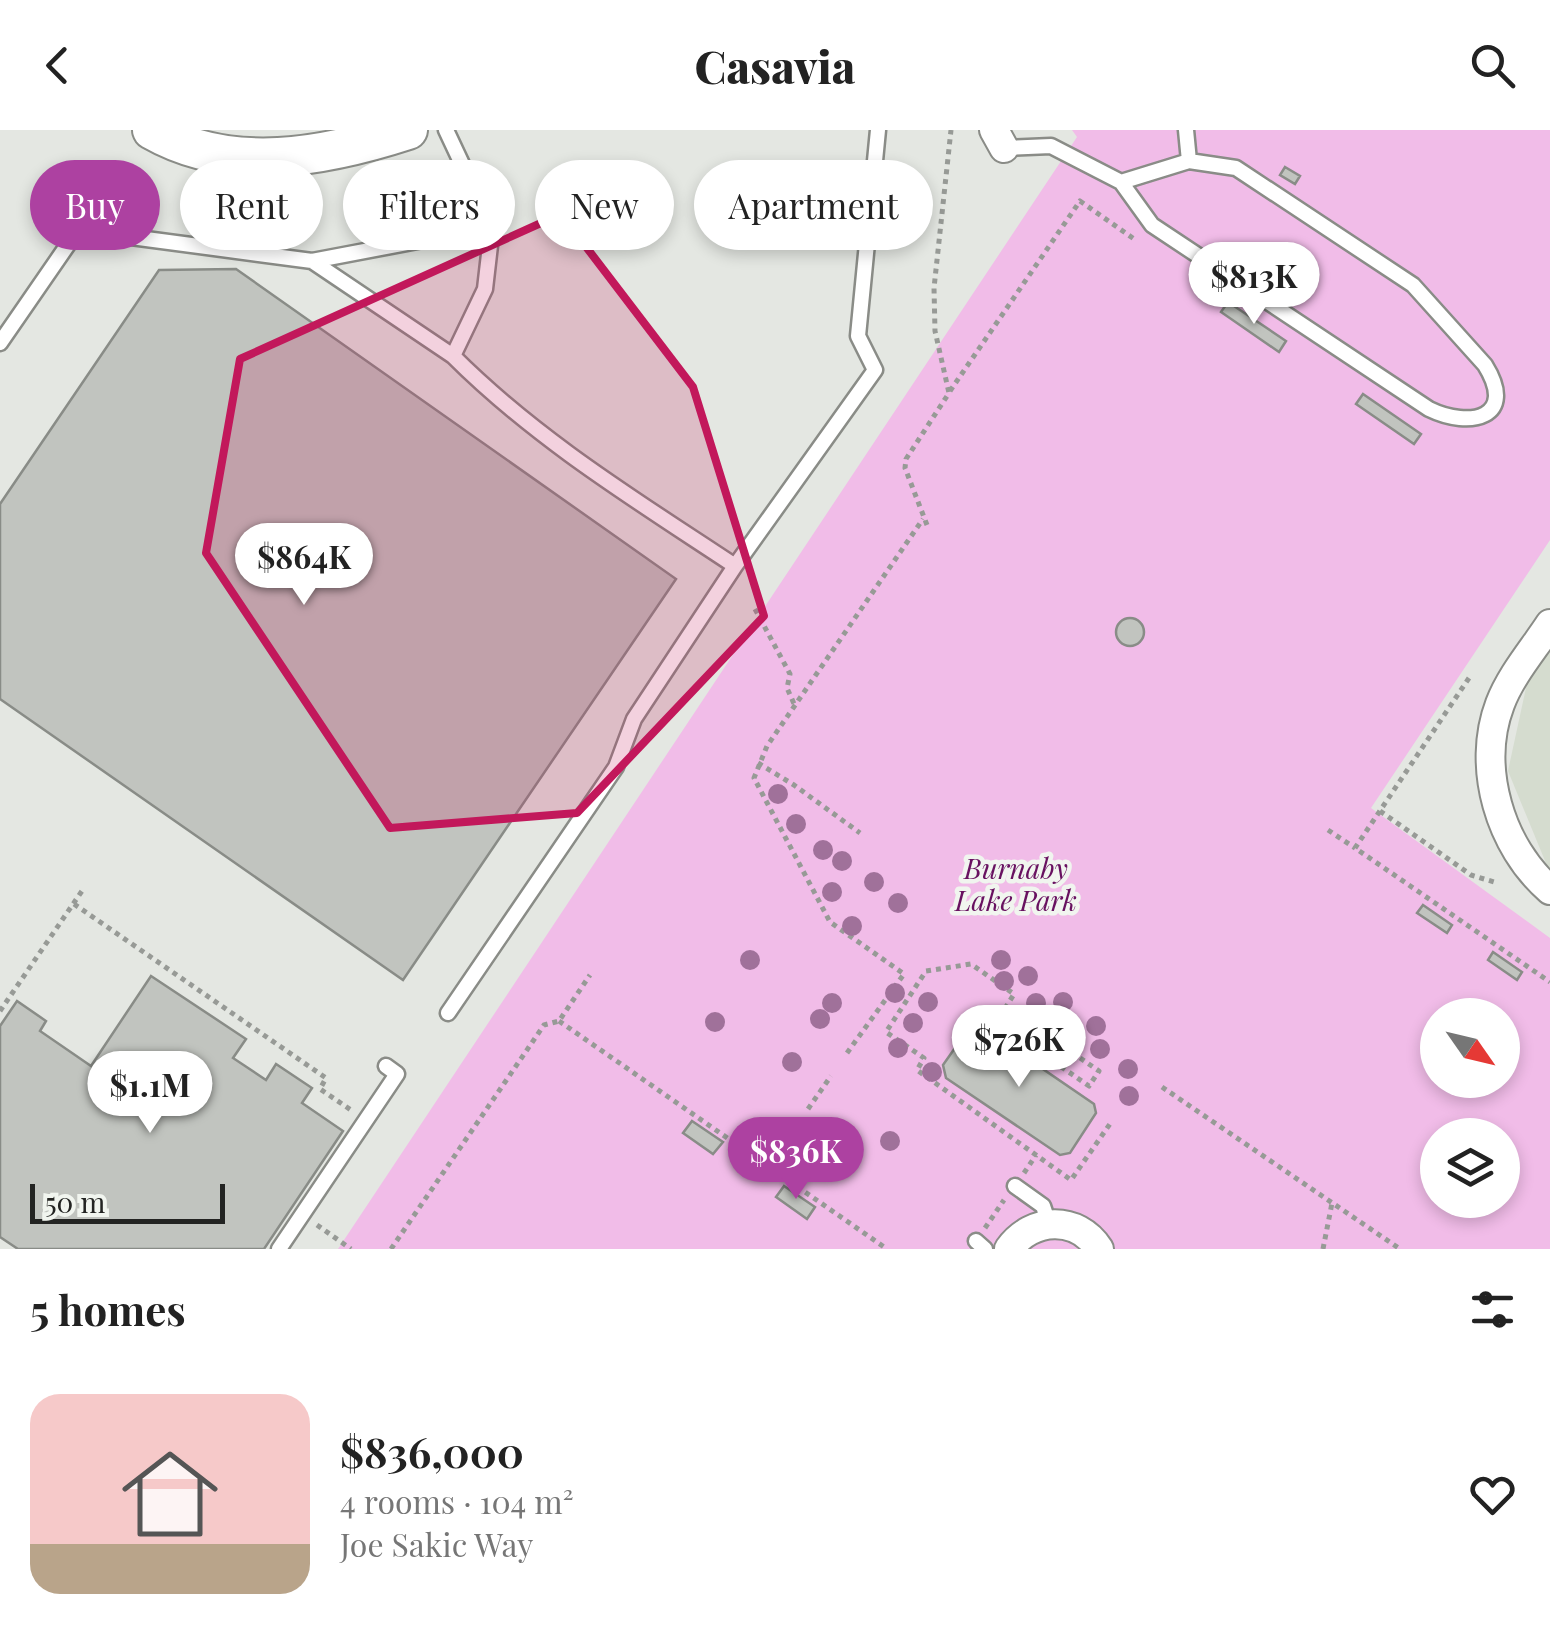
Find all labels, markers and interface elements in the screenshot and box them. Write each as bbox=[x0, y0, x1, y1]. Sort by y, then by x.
text: Casavia bbox=[695, 35, 855, 95]
icon: back bbox=[30, 38, 85, 93]
icon: search bbox=[1465, 38, 1520, 93]
chip: Buy bbox=[30, 160, 160, 250]
chip: Rent bbox=[180, 160, 323, 250]
chip: Filters bbox=[343, 160, 515, 250]
chip: New bbox=[535, 160, 674, 250]
chip: Apartment bbox=[694, 160, 933, 250]
pin: $813K bbox=[1184, 242, 1324, 327]
text: $813K bbox=[1211, 253, 1297, 296]
pin: $864K bbox=[234, 523, 374, 608]
text: $864K bbox=[257, 534, 351, 577]
park label: Burnaby Lake Park bbox=[954, 849, 1077, 918]
north arrow bbox=[1420, 998, 1520, 1098]
map controls bbox=[1420, 998, 1520, 1218]
pin: $726K bbox=[949, 1005, 1089, 1090]
text: $726K bbox=[974, 1016, 1064, 1059]
pin: $1.1M bbox=[80, 1051, 220, 1136]
text: $1.1M bbox=[109, 1062, 191, 1105]
pin: $836K bbox=[726, 1117, 866, 1202]
button: layers bbox=[1420, 1118, 1520, 1218]
text: $836K bbox=[750, 1128, 842, 1171]
scale bar bbox=[30, 1179, 225, 1224]
text: 50 m bbox=[45, 1183, 105, 1220]
text: 5 homes bbox=[30, 1281, 186, 1337]
icon: filters bbox=[1465, 1282, 1520, 1337]
text: $836,000 bbox=[340, 1423, 524, 1479]
icon: home bbox=[110, 1434, 230, 1554]
icon: heart bbox=[1465, 1467, 1520, 1522]
text: 4 rooms · 104 m² bbox=[340, 1479, 574, 1522]
text: Joe Sakic Way bbox=[340, 1522, 533, 1565]

